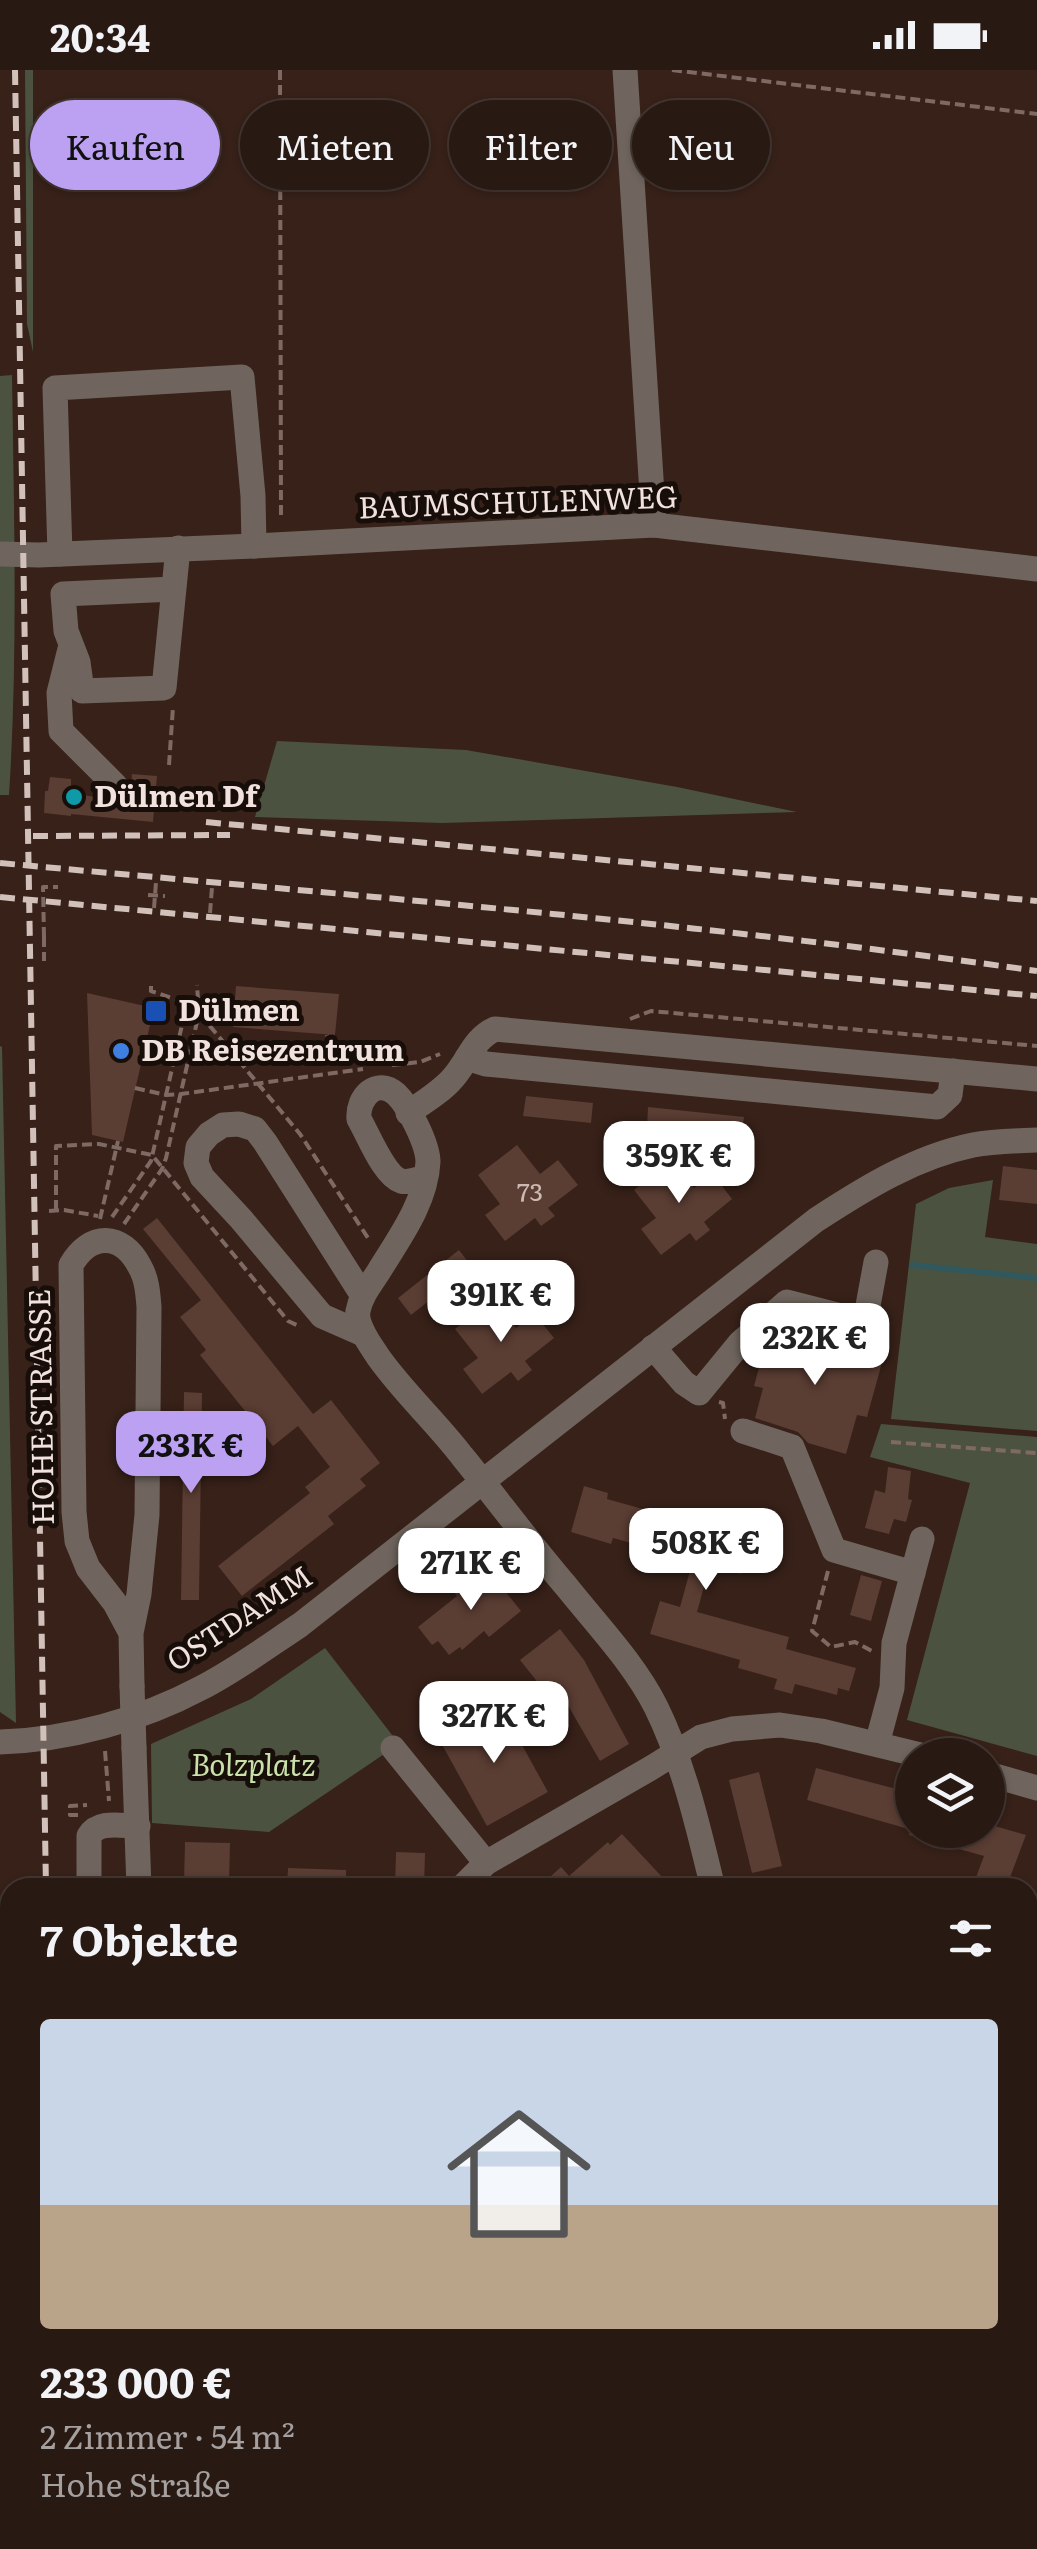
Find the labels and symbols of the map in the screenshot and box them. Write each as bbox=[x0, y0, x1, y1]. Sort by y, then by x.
street label: BAUMSCHULENWEG bbox=[357, 472, 678, 528]
place label: Dülmen Df bbox=[94, 772, 261, 816]
marker: Dülmen Df bbox=[63, 786, 85, 808]
place label: Dülmen bbox=[178, 986, 300, 1030]
marker: Dülmen bbox=[143, 998, 169, 1024]
place label: DB Reisezentrum bbox=[141, 1026, 404, 1070]
marker: DB Reisezentrum bbox=[110, 1040, 132, 1062]
pin: 359K € bbox=[598, 1121, 760, 1206]
house number: 73 bbox=[517, 1172, 543, 1209]
pin: 391K € bbox=[420, 1260, 582, 1345]
street label: HOHE STRASSE bbox=[15, 1288, 63, 1526]
pin: 232K € bbox=[734, 1303, 896, 1388]
pin: 233K € bbox=[110, 1411, 272, 1496]
pin: 508K € bbox=[625, 1508, 787, 1593]
pin: 271K € bbox=[390, 1528, 552, 1613]
street label: OSTDAMM bbox=[157, 1553, 320, 1680]
pin: 327K € bbox=[413, 1681, 575, 1766]
park label: Bolzplatz bbox=[191, 1741, 315, 1785]

